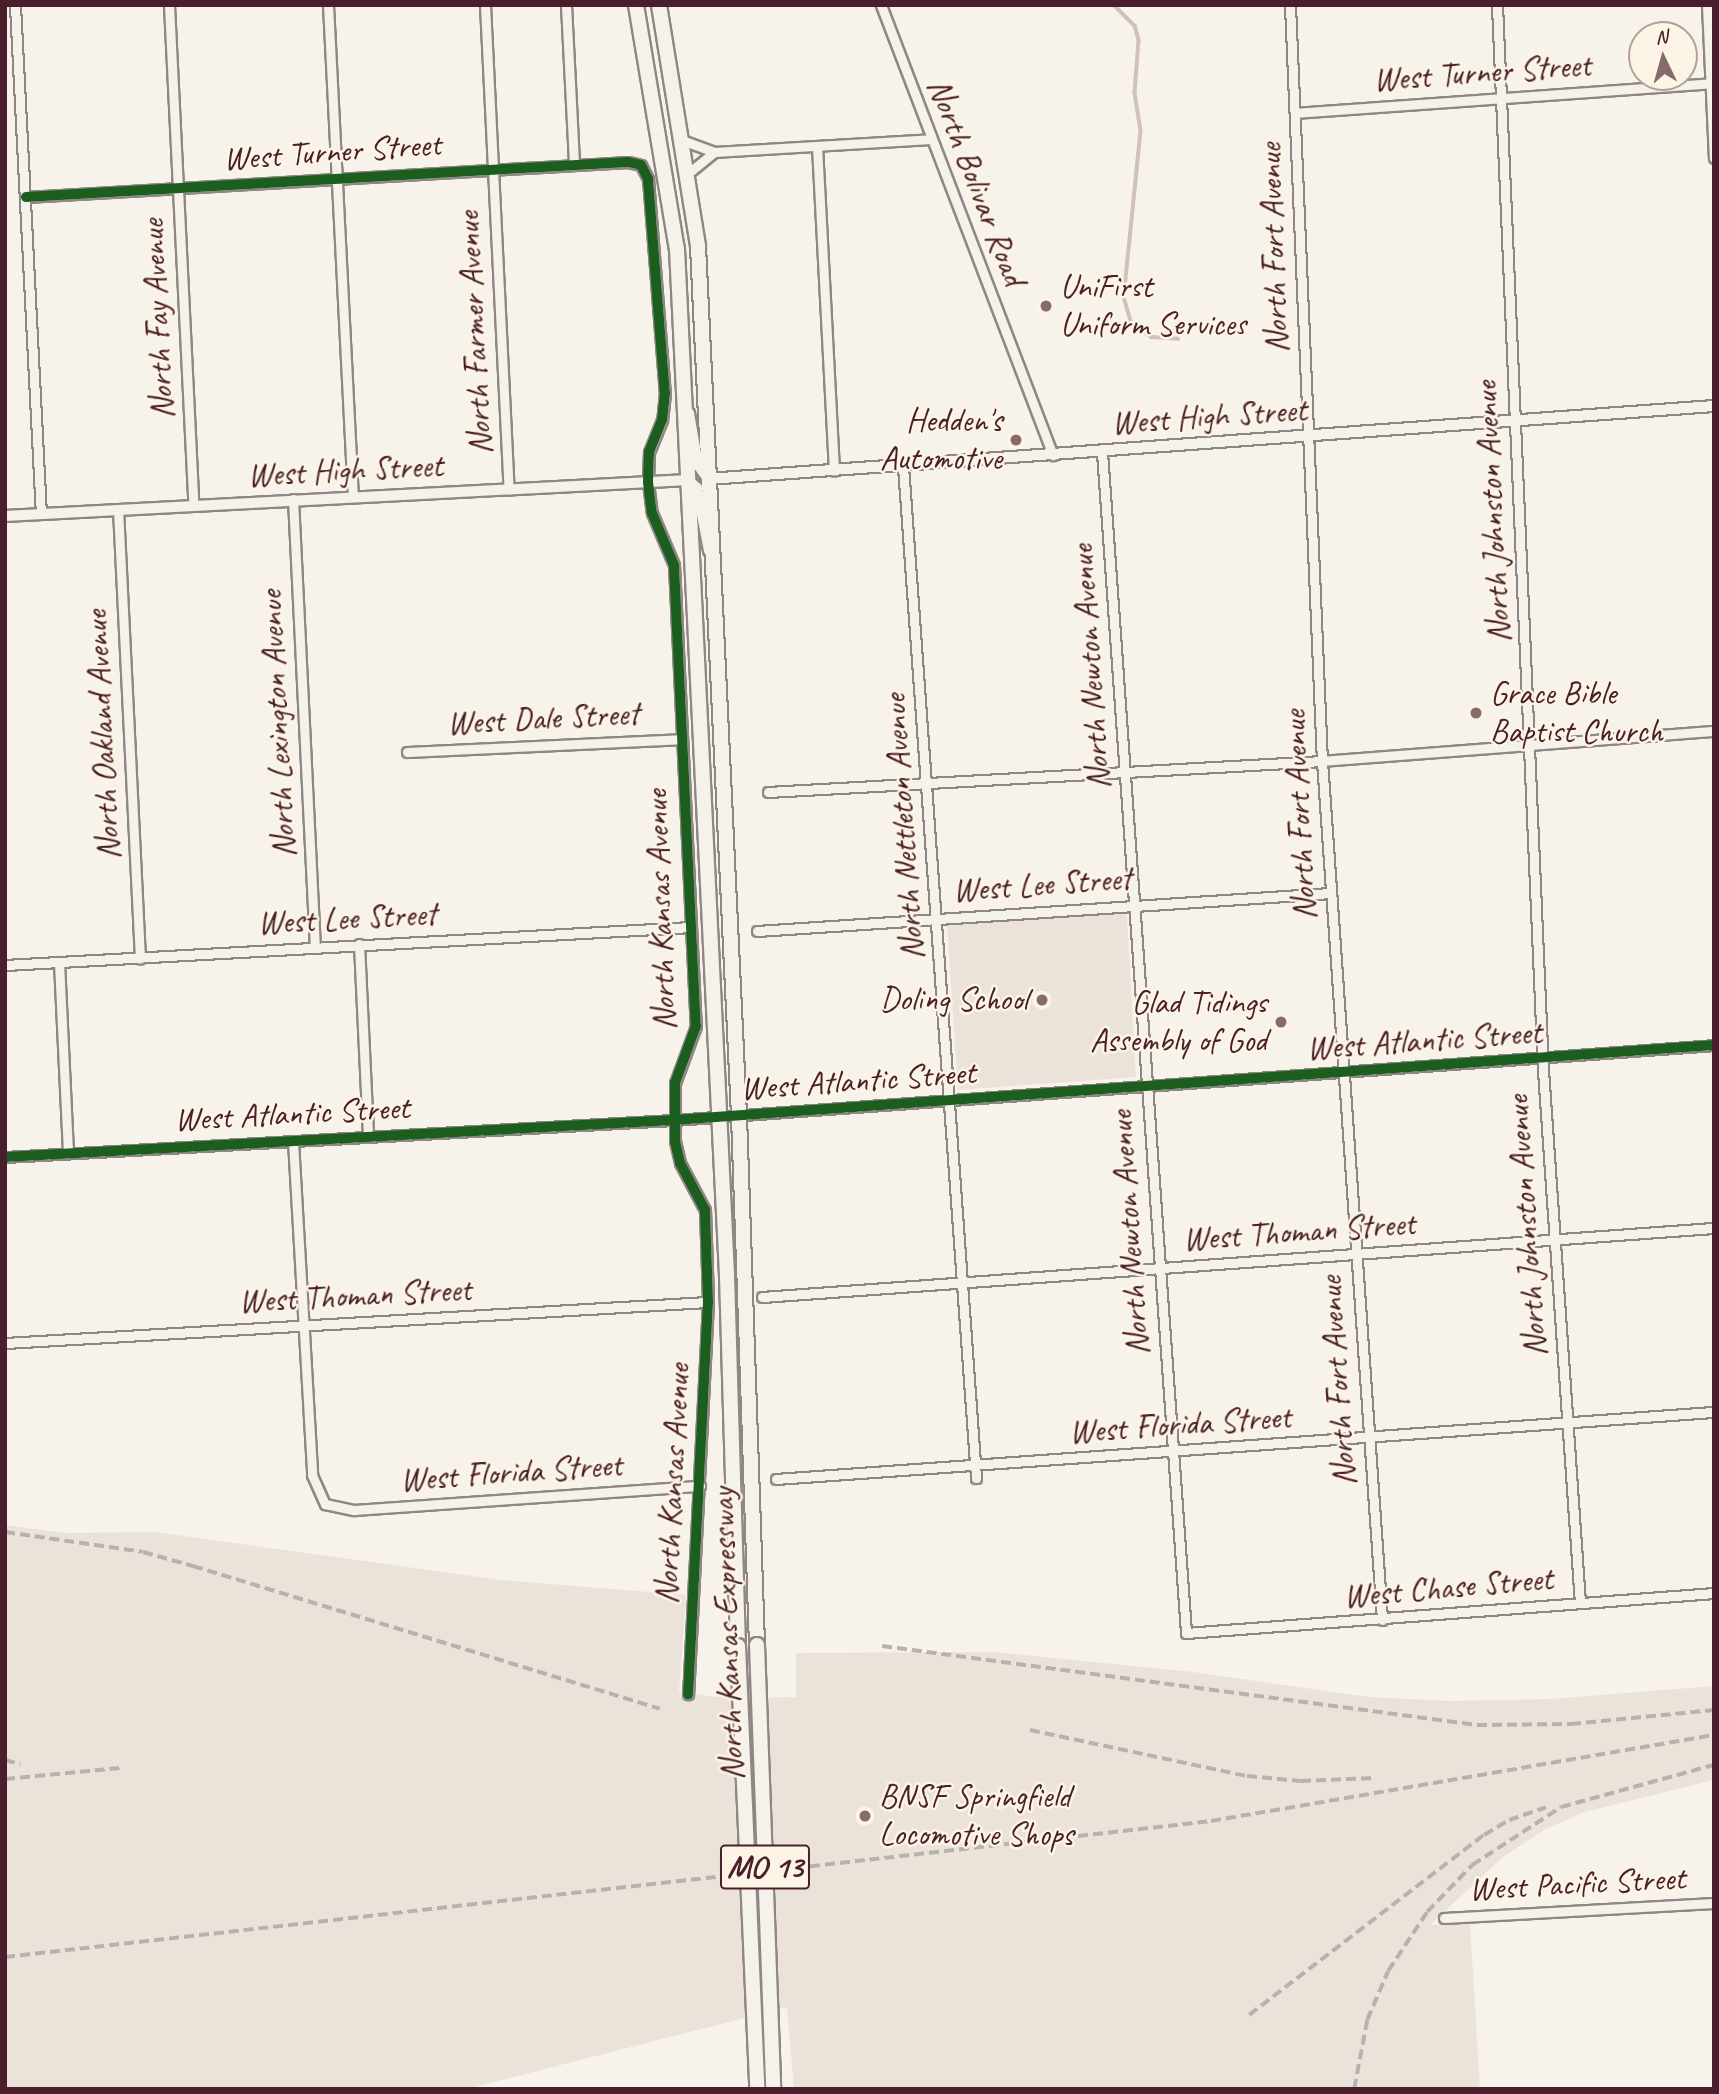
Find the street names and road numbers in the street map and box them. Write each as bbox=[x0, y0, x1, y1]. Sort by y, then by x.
street label: West Turner Street bbox=[1372, 46, 1592, 100]
street label: North Bolivar Road bbox=[919, 73, 1033, 291]
street label: West Turner Street bbox=[222, 125, 442, 179]
street label: North Fort Avenue bbox=[1251, 142, 1297, 354]
street label: North Farmer Avenue bbox=[449, 210, 501, 456]
street label: North Fay Avenue bbox=[133, 218, 183, 420]
street label: North Johnston Avenue bbox=[1466, 381, 1520, 643]
street label: West High Street bbox=[1110, 390, 1308, 444]
street label: West High Street bbox=[246, 446, 444, 496]
street label: North Newton Avenue bbox=[1063, 543, 1119, 791]
street label: North Lexington Avenue bbox=[251, 590, 305, 858]
street label: North Oakland Avenue bbox=[77, 609, 129, 861]
street label: North Nettleton Avenue bbox=[875, 692, 933, 962]
street label: West Dale Street bbox=[445, 694, 641, 744]
street label: North Fort Avenue bbox=[1275, 709, 1325, 921]
street label: North Kansas Avenue bbox=[637, 789, 685, 1031]
street label: West Lee Street bbox=[951, 859, 1133, 911]
street label: West Lee Street bbox=[256, 895, 438, 943]
street label: West Atlantic Street bbox=[1305, 1013, 1543, 1069]
street label: West Atlantic Street bbox=[739, 1053, 977, 1109]
street label: West Atlantic Street bbox=[173, 1088, 411, 1140]
street label: North Johnston Avenue bbox=[1498, 1094, 1556, 1358]
street label: North Newton Avenue bbox=[1102, 1109, 1158, 1357]
street label: West Thoman Street bbox=[1180, 1204, 1418, 1260]
street label: West Thoman Street bbox=[236, 1270, 474, 1322]
street label: North Fort Avenue bbox=[1311, 1275, 1365, 1487]
street label: North Kansas Avenue bbox=[647, 1363, 699, 1605]
street label: West Florida Street bbox=[1068, 1397, 1292, 1453]
street label: West Florida Street bbox=[399, 1445, 623, 1501]
street label: North Kansas Expressway bbox=[703, 1487, 753, 1781]
street label: West Chase Street bbox=[1341, 1559, 1555, 1617]
road number: MO 13 bbox=[720, 1839, 810, 1896]
street label: West Pacific Street bbox=[1467, 1859, 1687, 1909]

